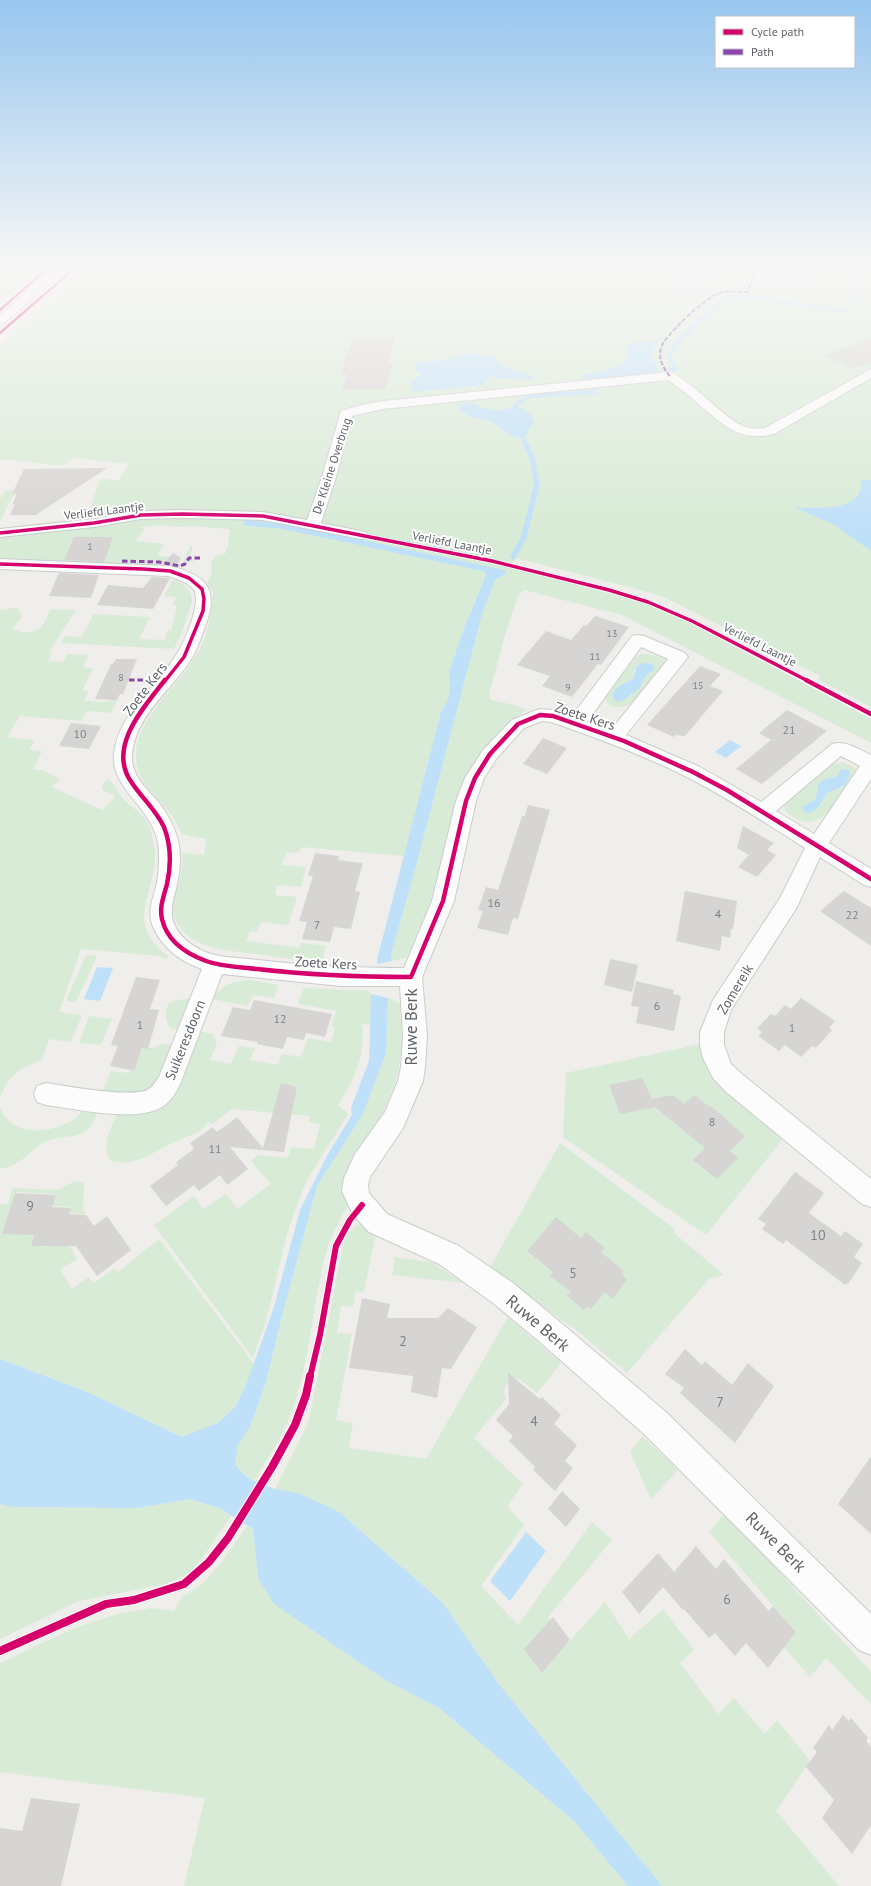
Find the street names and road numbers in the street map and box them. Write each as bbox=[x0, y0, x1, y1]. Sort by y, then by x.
street label: De Kleine Overbrug bbox=[309, 416, 354, 516]
street label: Verliefd Laantje bbox=[62, 498, 145, 523]
street label: Verliefd Laantje bbox=[410, 527, 493, 558]
street label: Verliefd Laantje bbox=[720, 619, 799, 669]
street label: Zoete Kers bbox=[119, 658, 171, 719]
street label: Zoete Kers bbox=[552, 698, 618, 734]
street label: Zoete Kers bbox=[294, 952, 358, 974]
street label: Zomereik bbox=[713, 960, 757, 1017]
street label: Ruwe Berk bbox=[400, 988, 422, 1066]
street label: Suikeresdoorn bbox=[161, 997, 209, 1083]
street label: Ruwe Berk bbox=[501, 1290, 575, 1356]
street label: Ruwe Berk bbox=[741, 1507, 811, 1577]

